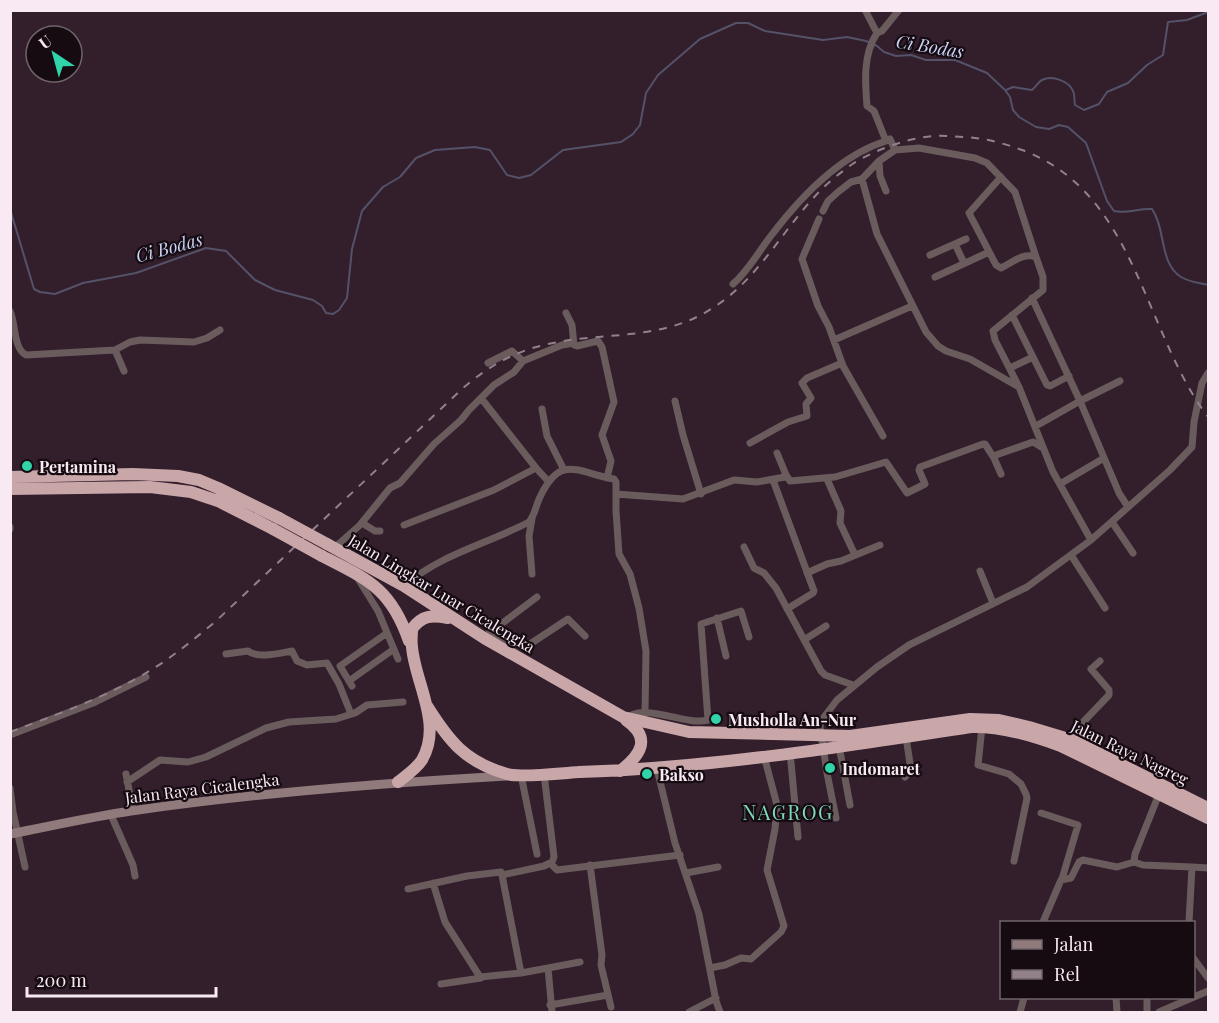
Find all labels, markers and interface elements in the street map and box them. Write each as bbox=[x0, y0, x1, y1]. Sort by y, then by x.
north arrow bbox=[24, 24, 84, 84]
water label: Ci Bodas bbox=[894, 29, 966, 63]
text: U bbox=[34, 30, 56, 53]
water label: Ci Bodas bbox=[133, 227, 205, 267]
place label: Pertamina bbox=[39, 456, 117, 477]
marker: Pertamina bbox=[20, 459, 34, 473]
street label: Jalan Lingkar Luar Cicalengka bbox=[344, 528, 539, 657]
place label: Musholla An-Nur bbox=[728, 709, 857, 730]
marker: Musholla An-Nur bbox=[709, 712, 723, 726]
street label: Jalan Raya Nagreg bbox=[1067, 714, 1192, 790]
place label: Indomaret bbox=[842, 758, 921, 779]
marker: Indomaret bbox=[823, 761, 837, 775]
place label: Bakso bbox=[659, 764, 704, 785]
marker: Bakso bbox=[640, 767, 654, 781]
street label: Jalan Raya Cicalengka bbox=[123, 768, 280, 808]
district label: NAGROG bbox=[742, 798, 834, 825]
legend bbox=[1000, 921, 1195, 999]
text: Jalan bbox=[1053, 932, 1094, 956]
scale bar bbox=[27, 960, 216, 998]
text: Rel bbox=[1054, 962, 1080, 986]
text: 200 m bbox=[36, 968, 87, 992]

